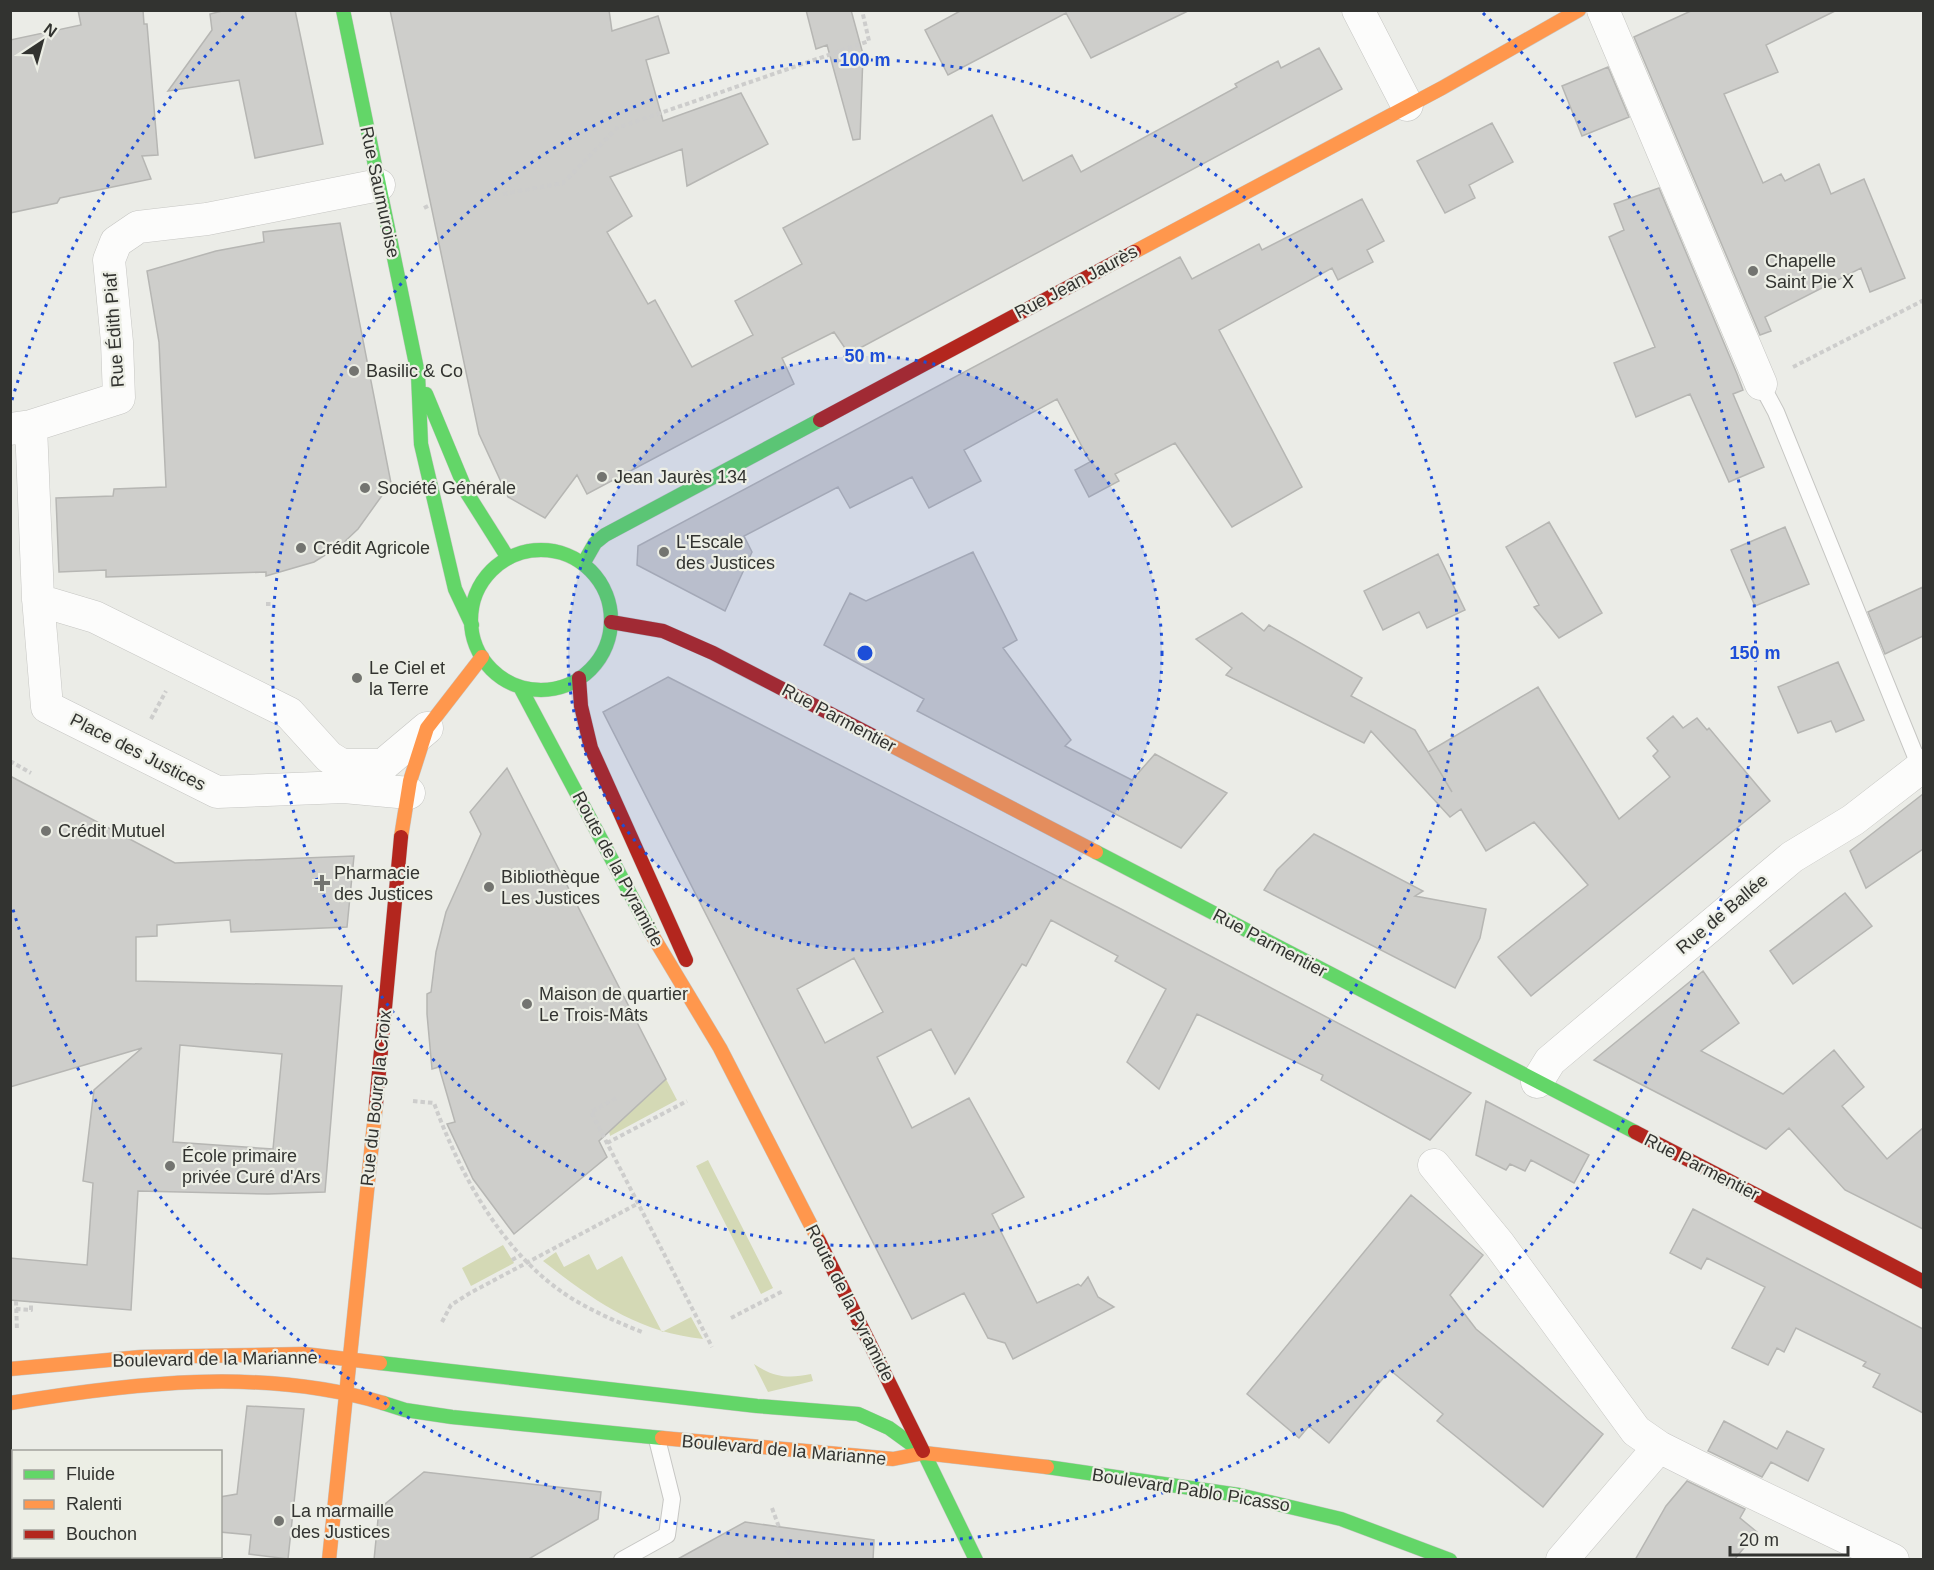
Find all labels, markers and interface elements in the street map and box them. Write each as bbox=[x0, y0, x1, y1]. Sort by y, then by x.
north arrow bbox=[12, 12, 72, 72]
text: N bbox=[41, 20, 60, 41]
text: 100 m bbox=[839, 50, 891, 70]
street label: Rue Saumuroise bbox=[356, 124, 404, 260]
street label: Rue Jean Jaurès bbox=[1011, 241, 1141, 323]
place label: Chapelle Saint Pie X bbox=[1765, 251, 1854, 292]
marker: Chapelle Saint Pie X bbox=[1746, 264, 1760, 278]
street label: Rue Édith Piaf bbox=[100, 271, 128, 388]
text: 50 m bbox=[844, 346, 886, 366]
place label: Basilic & Co bbox=[366, 361, 463, 381]
marker: Basilic & Co bbox=[347, 364, 361, 378]
place label: Jean Jaurès 134 bbox=[614, 467, 747, 487]
marker: Jean Jaurès 134 bbox=[595, 470, 609, 484]
place label: Société Générale bbox=[377, 478, 516, 498]
marker: Société Générale bbox=[358, 481, 372, 495]
place label: L'Escale des Justices bbox=[676, 532, 775, 573]
place label: Crédit Agricole bbox=[313, 538, 430, 558]
marker: Crédit Agricole bbox=[294, 541, 308, 555]
marker: L'Escale des Justices bbox=[657, 545, 671, 559]
centre of rings bbox=[855, 643, 875, 663]
text: 150 m bbox=[1729, 643, 1781, 663]
place label: Le Ciel et la Terre bbox=[369, 658, 445, 699]
marker: Le Ciel et la Terre bbox=[350, 671, 364, 685]
street label: Rue Parmentier bbox=[779, 680, 899, 756]
street label: Place des Justices bbox=[67, 709, 209, 795]
street label: Route de la Pyramide bbox=[569, 788, 667, 950]
place label: Crédit Mutuel bbox=[58, 821, 165, 841]
marker: Crédit Mutuel bbox=[39, 824, 53, 838]
place label: Pharmacie des Justices bbox=[334, 863, 433, 904]
place label: Bibliothèque Les Justices bbox=[501, 867, 600, 908]
street label: Rue de Ballée bbox=[1672, 870, 1772, 958]
marker: Pharmacie des Justices bbox=[315, 876, 329, 890]
marker: Bibliothèque Les Justices bbox=[482, 880, 496, 894]
street label: Rue Parmentier bbox=[1210, 905, 1330, 981]
place label: Maison de quartier Le Trois-Mâts bbox=[539, 984, 688, 1025]
marker: Maison de quartier Le Trois-Mâts bbox=[520, 997, 534, 1011]
street label: Rue du Bourg la Croix bbox=[357, 1009, 395, 1187]
street label: Rue Parmentier bbox=[1641, 1129, 1763, 1205]
place label: École primaire privée Curé d'Ars bbox=[182, 1146, 321, 1187]
marker: École primaire privée Curé d'Ars bbox=[163, 1159, 177, 1173]
street label: Route de la Pyramide bbox=[802, 1221, 898, 1385]
street label: Boulevard de la Marianne bbox=[112, 1347, 318, 1371]
street label: Boulevard de la Marianne bbox=[681, 1431, 887, 1469]
legend bbox=[12, 1450, 222, 1558]
text: Fluide bbox=[66, 1464, 115, 1484]
street label: Boulevard Pablo Picasso bbox=[1091, 1464, 1291, 1516]
text: Ralenti bbox=[66, 1494, 122, 1514]
place label: La marmaille des Justices bbox=[291, 1501, 394, 1542]
marker: La marmaille des Justices bbox=[272, 1514, 286, 1528]
scale bar bbox=[1730, 1519, 1848, 1557]
text: Bouchon bbox=[66, 1524, 137, 1544]
text: 20 m bbox=[1739, 1530, 1779, 1550]

